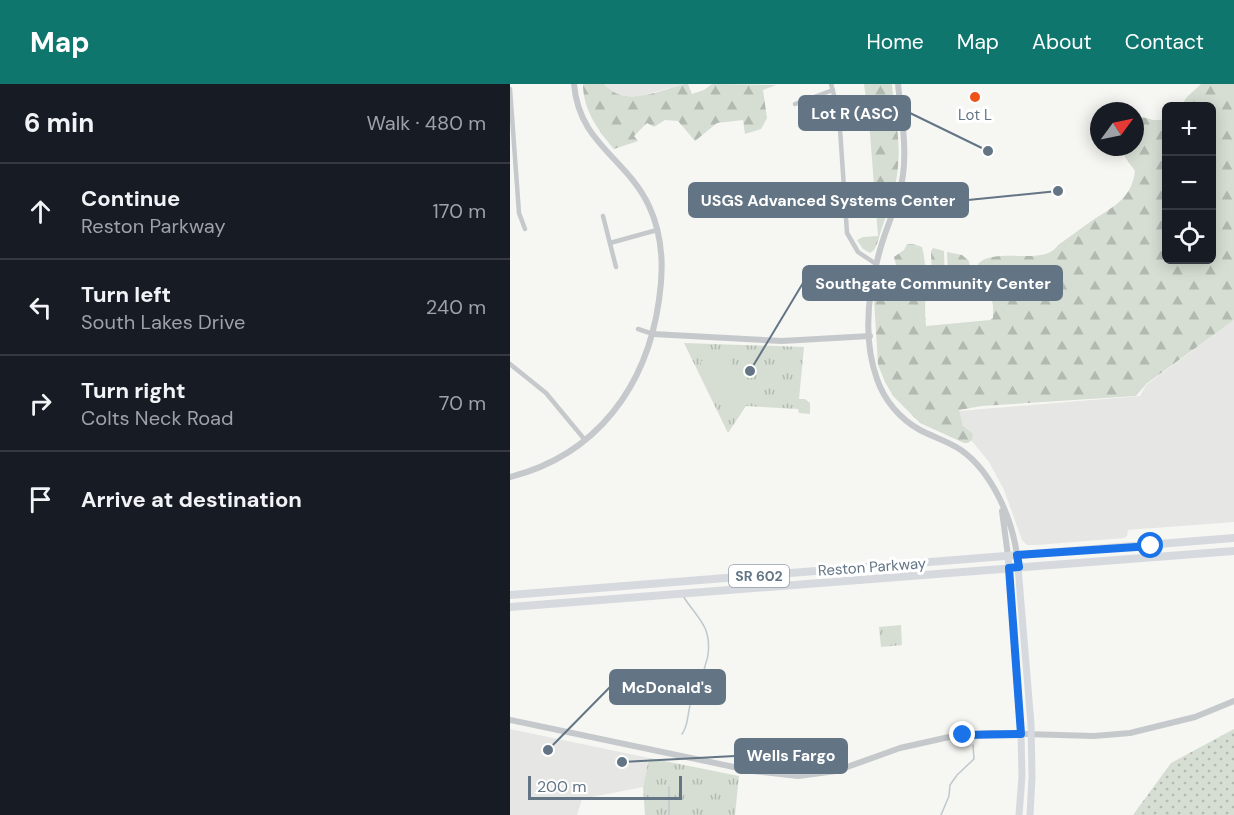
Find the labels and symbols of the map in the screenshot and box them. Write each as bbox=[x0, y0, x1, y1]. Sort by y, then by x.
marker: Lot L bbox=[968, 90, 982, 104]
callout: Lot R (ASC) bbox=[799, 96, 910, 130]
north arrow bbox=[1090, 102, 1144, 156]
text: Lot R (ASC) bbox=[811, 103, 899, 124]
place label: Lot L bbox=[958, 105, 992, 125]
callout: USGS Advanced Systems Center bbox=[689, 183, 968, 217]
text: USGS Advanced Systems Center bbox=[701, 190, 956, 211]
callout: Southgate Community Center bbox=[803, 266, 1062, 300]
text: Southgate Community Center bbox=[815, 273, 1051, 294]
route start bbox=[1137, 532, 1163, 558]
street label: Reston Parkway bbox=[817, 553, 927, 581]
road number: SR 602 bbox=[729, 565, 789, 587]
callout: McDonald's bbox=[610, 670, 725, 704]
text: McDonald's bbox=[622, 677, 712, 698]
route end bbox=[949, 721, 975, 747]
callout: Wells Fargo bbox=[735, 739, 847, 773]
text: Wells Fargo bbox=[747, 745, 835, 766]
scale bar bbox=[528, 773, 682, 800]

